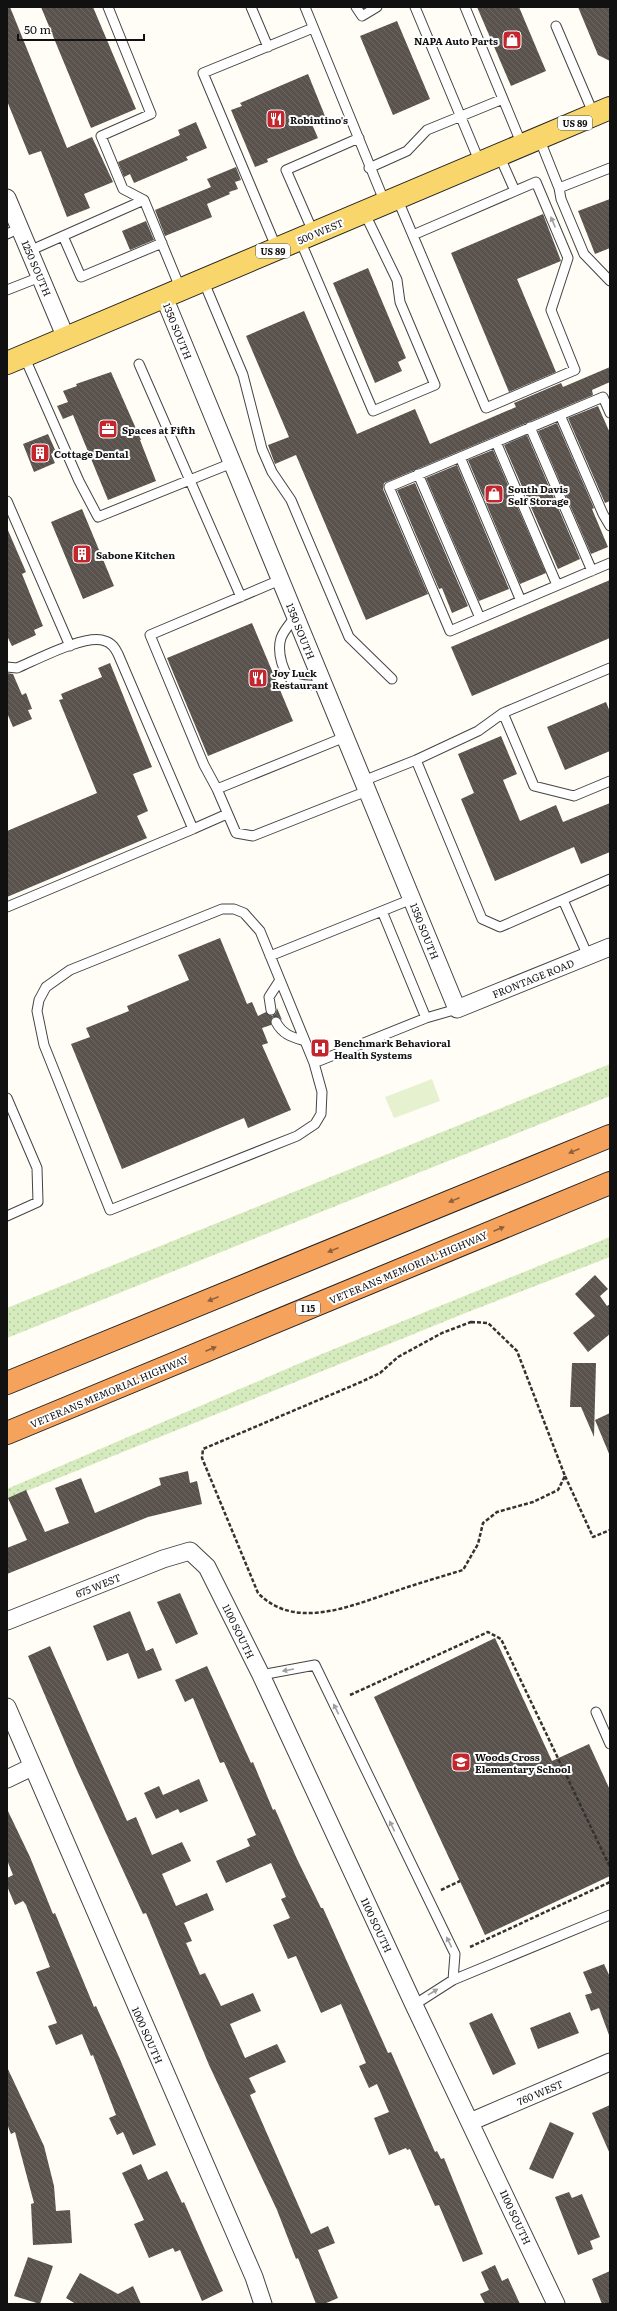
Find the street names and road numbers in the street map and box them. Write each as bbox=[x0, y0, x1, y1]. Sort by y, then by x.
road number: US 89 bbox=[558, 116, 592, 130]
street label: 500 WEST bbox=[294, 215, 346, 247]
street label: 1250 SOUTH bbox=[18, 238, 56, 298]
road number: US 89 bbox=[256, 244, 290, 258]
street label: 1350 SOUTH bbox=[160, 300, 196, 362]
street label: 1350 SOUTH bbox=[283, 600, 319, 662]
street label: 1350 SOUTH bbox=[407, 900, 443, 962]
street label: FRONTAGE ROAD bbox=[490, 955, 577, 1001]
street label: VETERANS MEMORIAL HIGHWAY bbox=[327, 1227, 489, 1307]
road number: I 15 bbox=[296, 1301, 320, 1315]
street label: VETERANS MEMORIAL HIGHWAY bbox=[28, 1351, 190, 1431]
street label: 675 WEST bbox=[73, 1569, 123, 1601]
street label: 1100 SOUTH bbox=[219, 1601, 259, 1661]
street label: 1100 SOUTH bbox=[358, 1895, 396, 1955]
street label: 1000 SOUTH bbox=[129, 2004, 167, 2066]
street label: 760 WEST bbox=[515, 2076, 565, 2108]
street label: 1100 SOUTH bbox=[497, 2187, 535, 2247]

